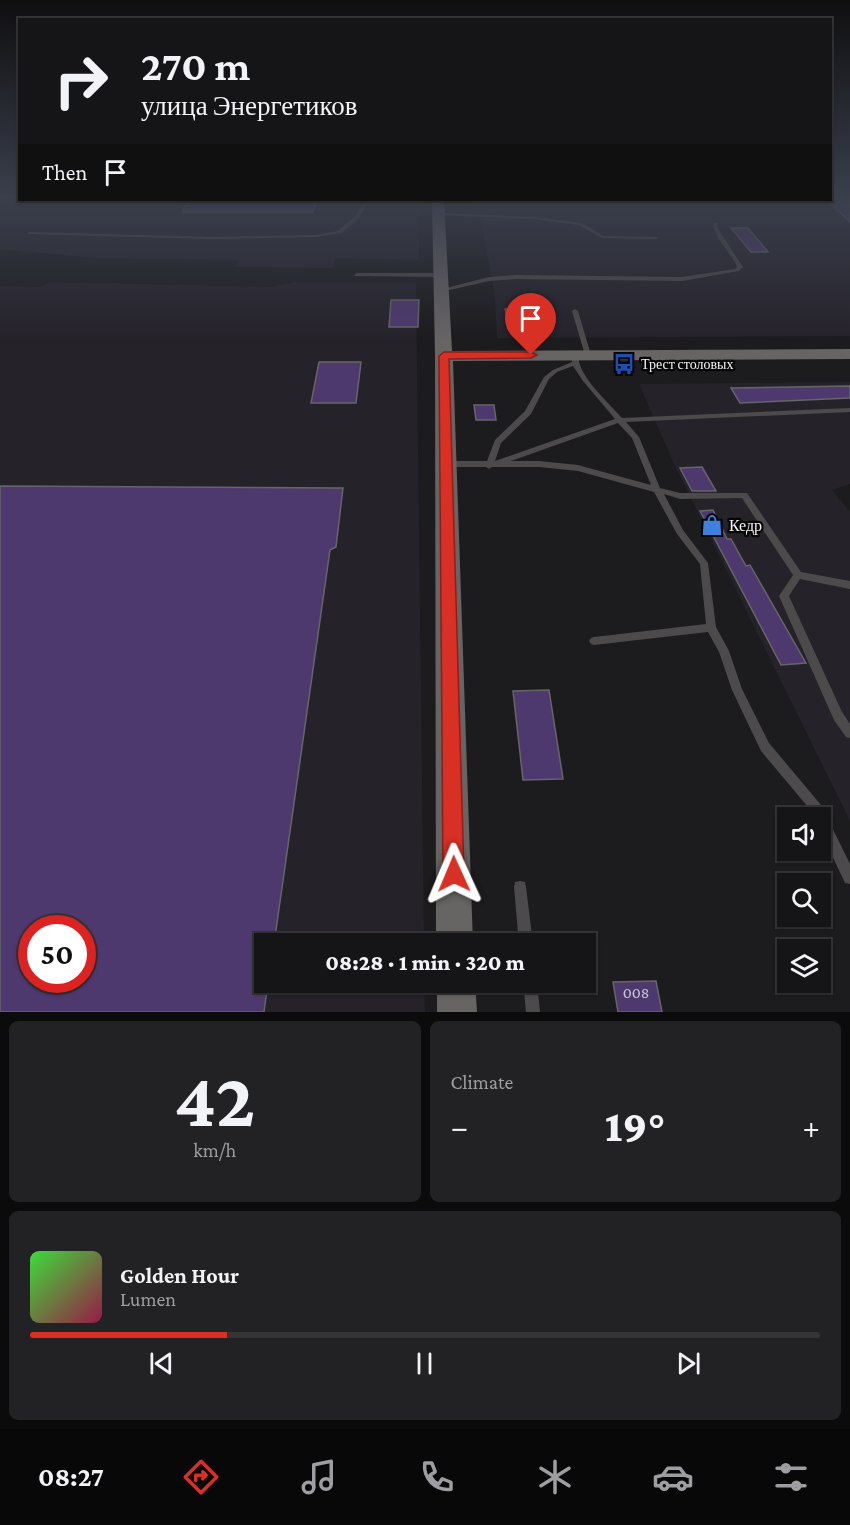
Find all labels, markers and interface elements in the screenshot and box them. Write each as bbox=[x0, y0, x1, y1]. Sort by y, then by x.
icon: right bbox=[42, 42, 120, 120]
text: 270 m bbox=[141, 42, 250, 89]
text: улица Энергетиков bbox=[141, 91, 357, 121]
icon: arrive bbox=[99, 156, 132, 189]
text: Then bbox=[42, 160, 87, 185]
pin bbox=[505, 293, 556, 355]
icon: arrive bbox=[514, 302, 547, 335]
bus stop icon: Трест столовых bbox=[612, 352, 636, 376]
place label: Трест столовых bbox=[641, 356, 734, 372]
shop icon: Кедр bbox=[700, 513, 724, 537]
place label: Кедр bbox=[729, 517, 762, 535]
map controls bbox=[777, 807, 831, 993]
button: sound bbox=[777, 807, 831, 861]
position arrow bbox=[422, 842, 486, 906]
button: search bbox=[777, 873, 831, 927]
speed limit sign: 50 bbox=[18, 915, 96, 993]
button: layers bbox=[777, 939, 831, 993]
text: 08:28 · 1 min · 320 m bbox=[325, 950, 525, 975]
house number: 008 bbox=[623, 984, 649, 1001]
text: 42 bbox=[174, 1056, 255, 1143]
text: Climate bbox=[451, 1071, 513, 1093]
text: 19° bbox=[605, 1101, 666, 1151]
text: − bbox=[451, 1108, 468, 1145]
text: + bbox=[803, 1108, 820, 1145]
text: km/h bbox=[193, 1139, 236, 1161]
text: Golden Hour bbox=[120, 1263, 239, 1288]
text: Lumen bbox=[120, 1288, 176, 1310]
icon: previous bbox=[145, 1347, 178, 1380]
icon: pause bbox=[408, 1347, 441, 1380]
icon: next bbox=[672, 1347, 705, 1380]
icon: directions bbox=[180, 1456, 222, 1498]
icon: music bbox=[298, 1456, 340, 1498]
icon: phone bbox=[416, 1456, 458, 1498]
icon: climate bbox=[534, 1456, 576, 1498]
icon: car bbox=[652, 1456, 694, 1498]
icon: filters bbox=[770, 1456, 812, 1498]
text: 08:27 bbox=[38, 1462, 104, 1492]

